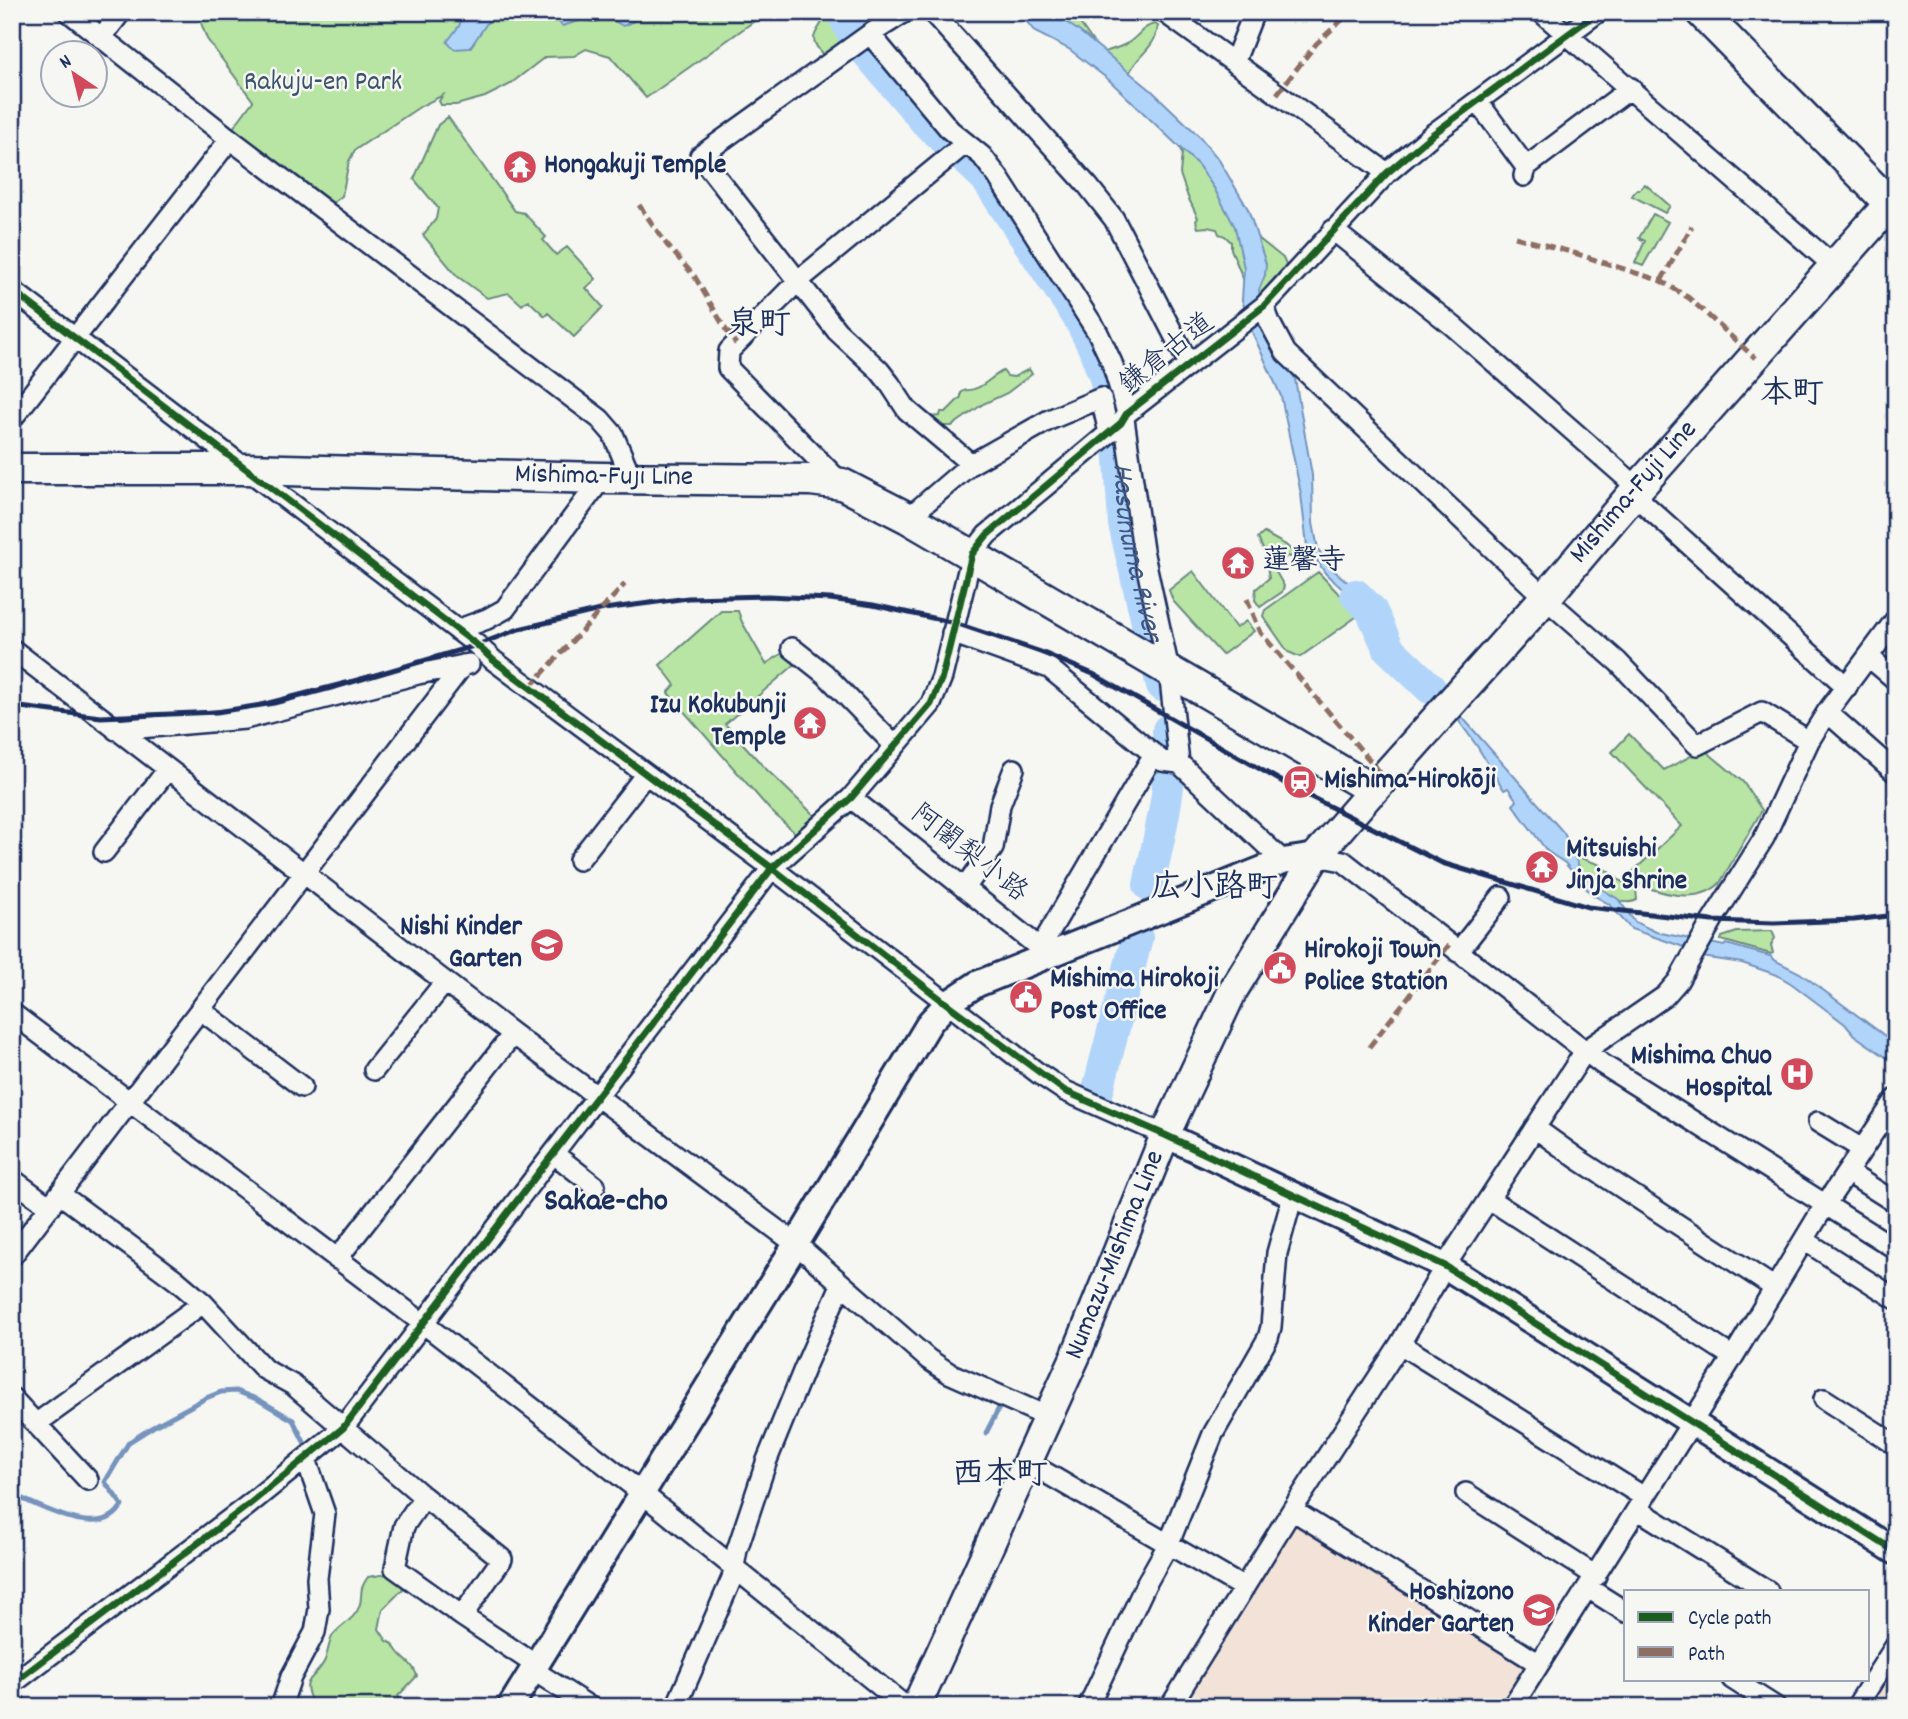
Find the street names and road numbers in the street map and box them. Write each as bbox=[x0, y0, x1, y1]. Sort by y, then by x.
street label: 鎌倉古道 bbox=[1112, 305, 1224, 405]
street label: Mishima-Fuji Line bbox=[1561, 413, 1708, 574]
street label: Mishima-Fuji Line bbox=[514, 456, 693, 499]
street label: 阿闍梨小路 bbox=[901, 796, 1035, 914]
street label: Numazu-Mishima Line bbox=[1056, 1145, 1177, 1366]

